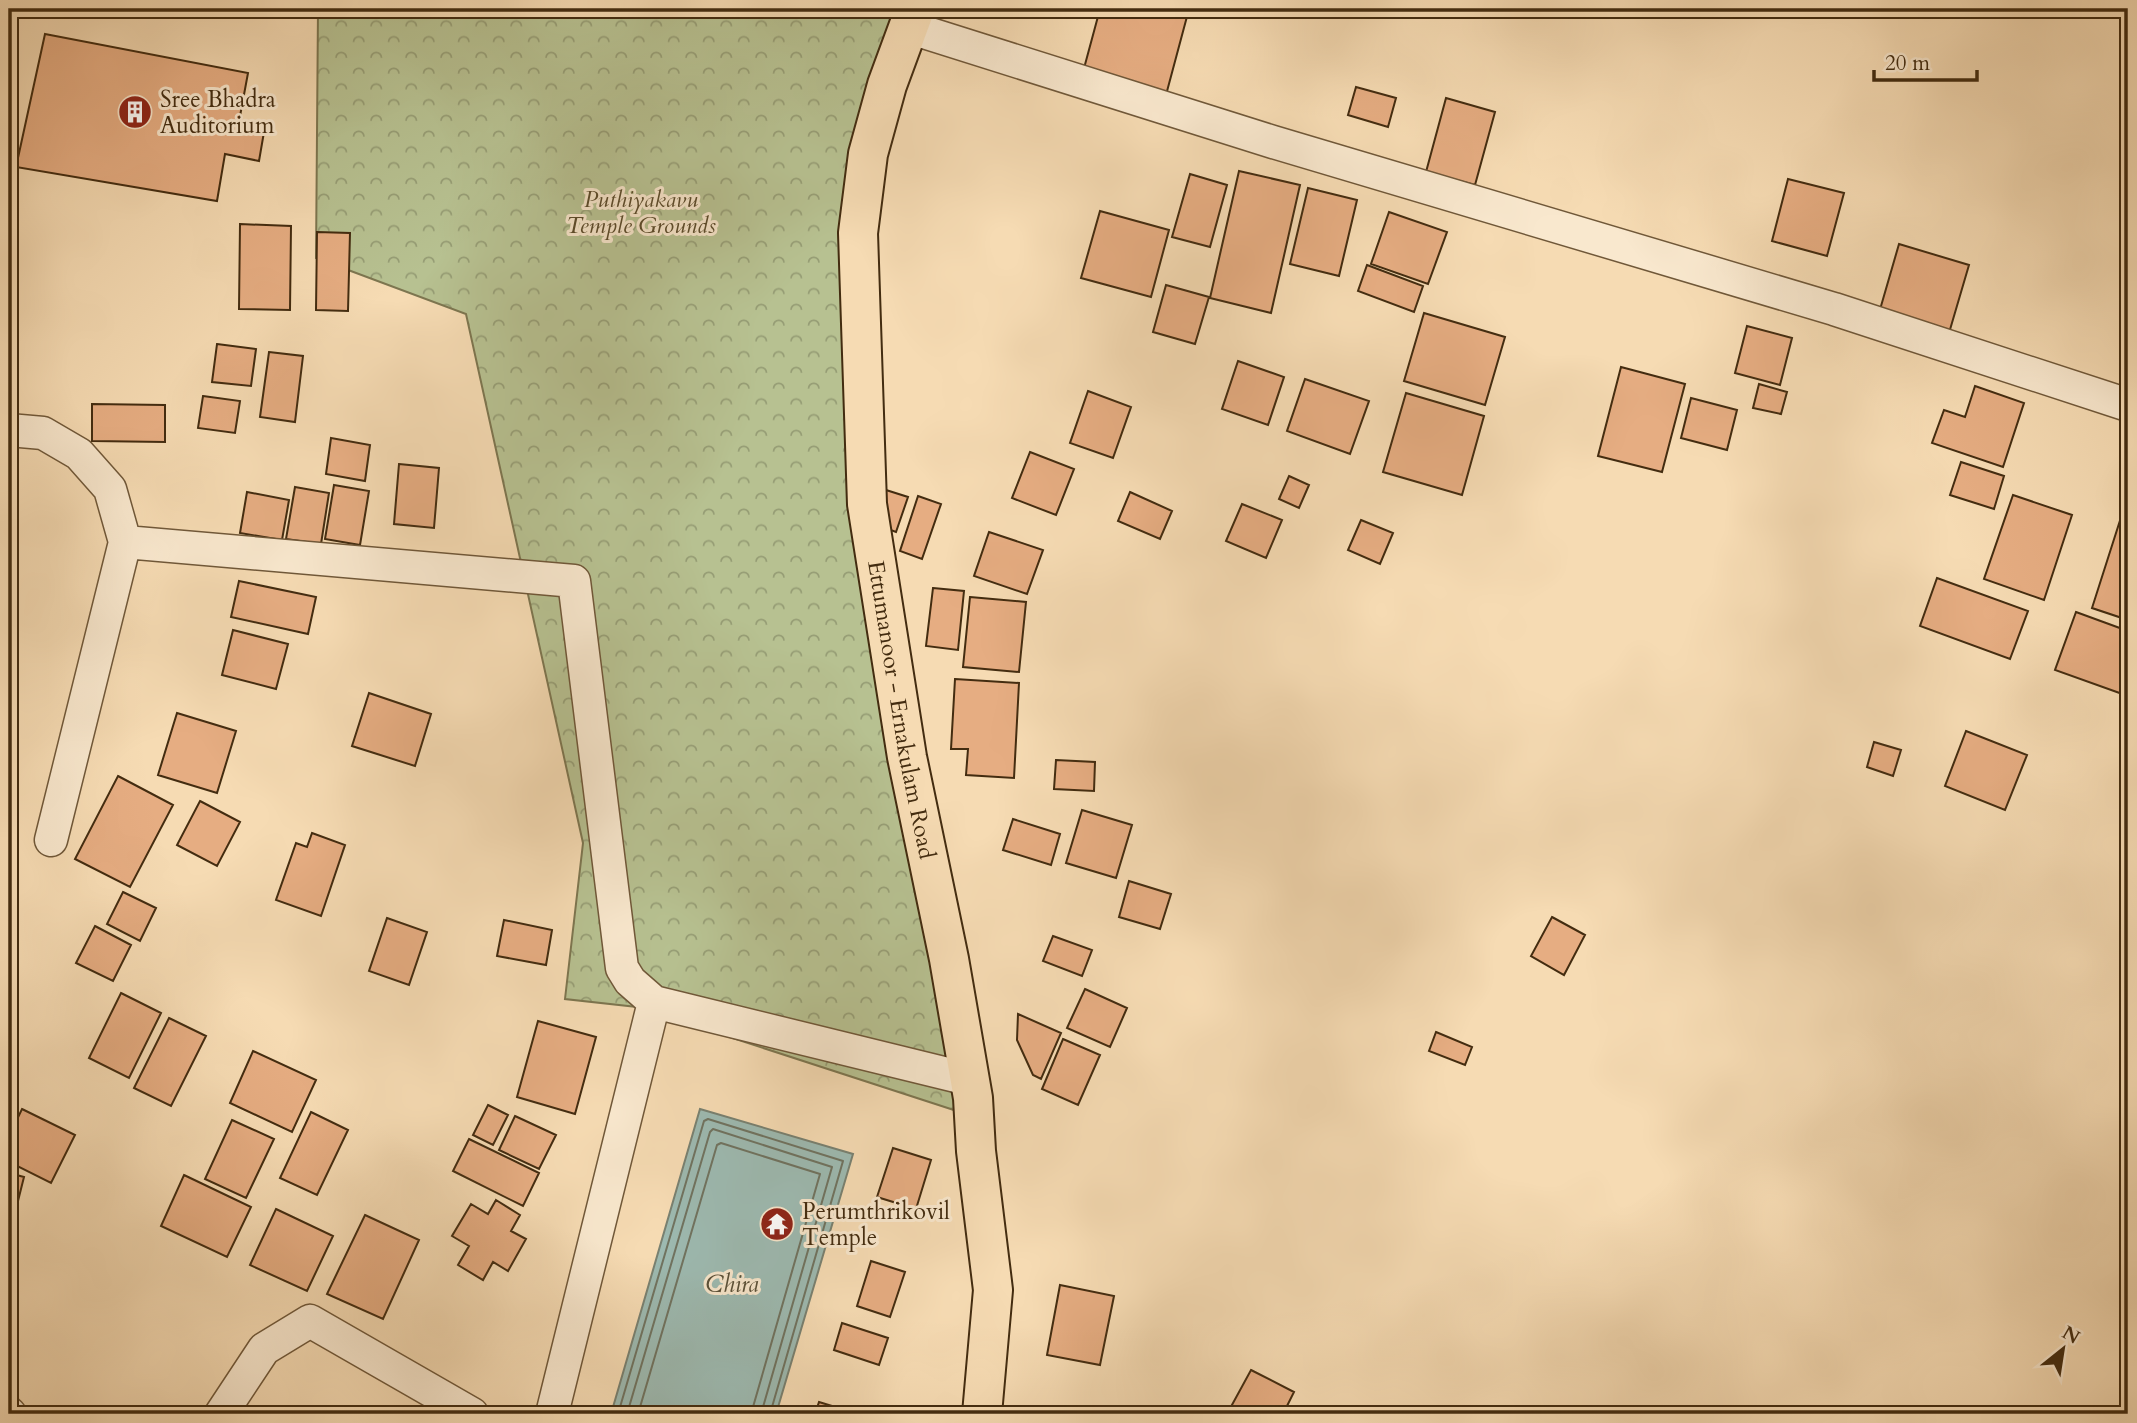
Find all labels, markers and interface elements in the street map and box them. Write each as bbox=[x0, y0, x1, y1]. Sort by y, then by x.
scale bar bbox=[1874, 38, 1978, 82]
text: 20 m bbox=[1885, 49, 1930, 78]
place label: Sree Bhadra Auditorium bbox=[160, 84, 276, 141]
building icon: Sree Bhadra Auditorium bbox=[116, 93, 154, 131]
park label: Puthiyakavu Temple Grounds bbox=[566, 184, 716, 241]
street label: Ettumanoor - Ernakulam Road bbox=[861, 558, 943, 862]
place label: Perumthrikovil Temple bbox=[802, 1196, 950, 1253]
temple icon: Perumthrikovil Temple bbox=[758, 1205, 796, 1243]
water label: Chira bbox=[705, 1268, 759, 1301]
north arrow bbox=[2028, 1314, 2098, 1384]
text: N bbox=[2057, 1320, 2085, 1351]

